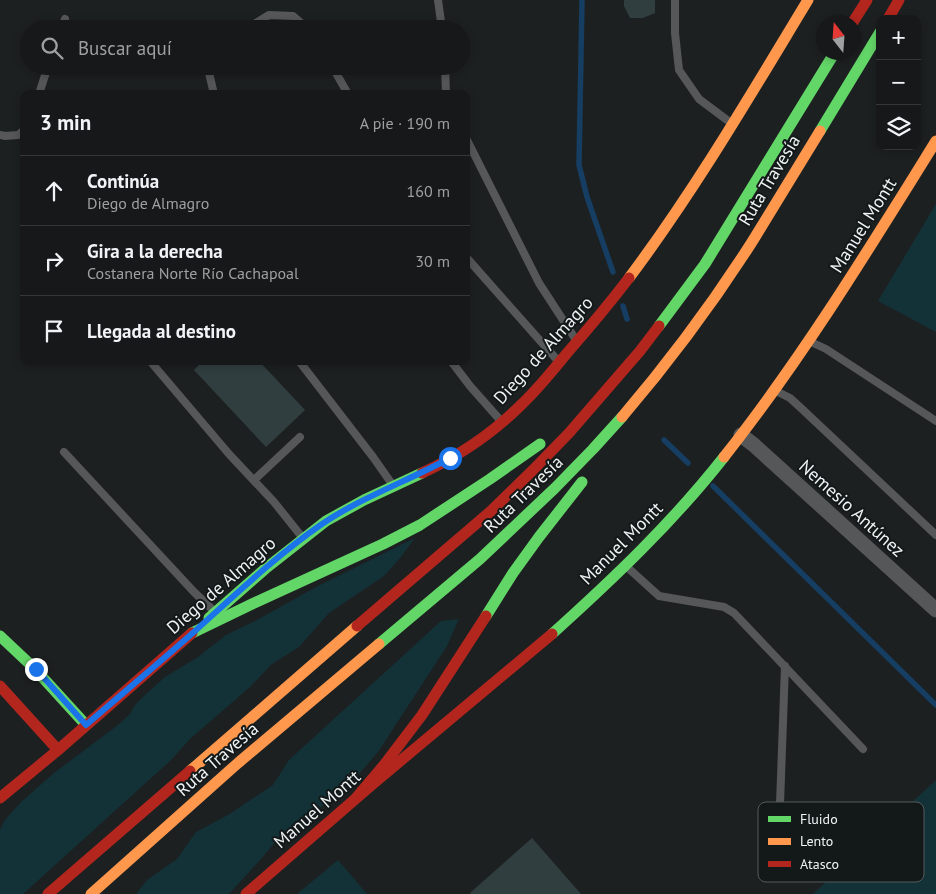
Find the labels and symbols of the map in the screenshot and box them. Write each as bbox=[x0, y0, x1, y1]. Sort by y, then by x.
north arrow bbox=[816, 15, 861, 60]
street label: Ruta Travesía bbox=[733, 131, 805, 229]
street label: Manuel Montt bbox=[825, 173, 901, 277]
street label: Diego de Almagro bbox=[488, 291, 598, 409]
route start bbox=[439, 447, 462, 470]
street label: Ruta Travesía bbox=[478, 450, 568, 538]
street label: Nemesio Antúnez bbox=[794, 455, 910, 561]
street label: Manuel Montt bbox=[575, 497, 667, 589]
street label: Diego de Almagro bbox=[162, 531, 280, 639]
route end bbox=[25, 658, 48, 681]
street label: Ruta Travesía bbox=[171, 717, 263, 801]
street label: Manuel Montt bbox=[269, 765, 365, 853]
legend bbox=[758, 802, 924, 882]
text: Fluido bbox=[800, 810, 838, 828]
text: Lento bbox=[800, 832, 833, 850]
text: Atasco bbox=[800, 855, 839, 873]

